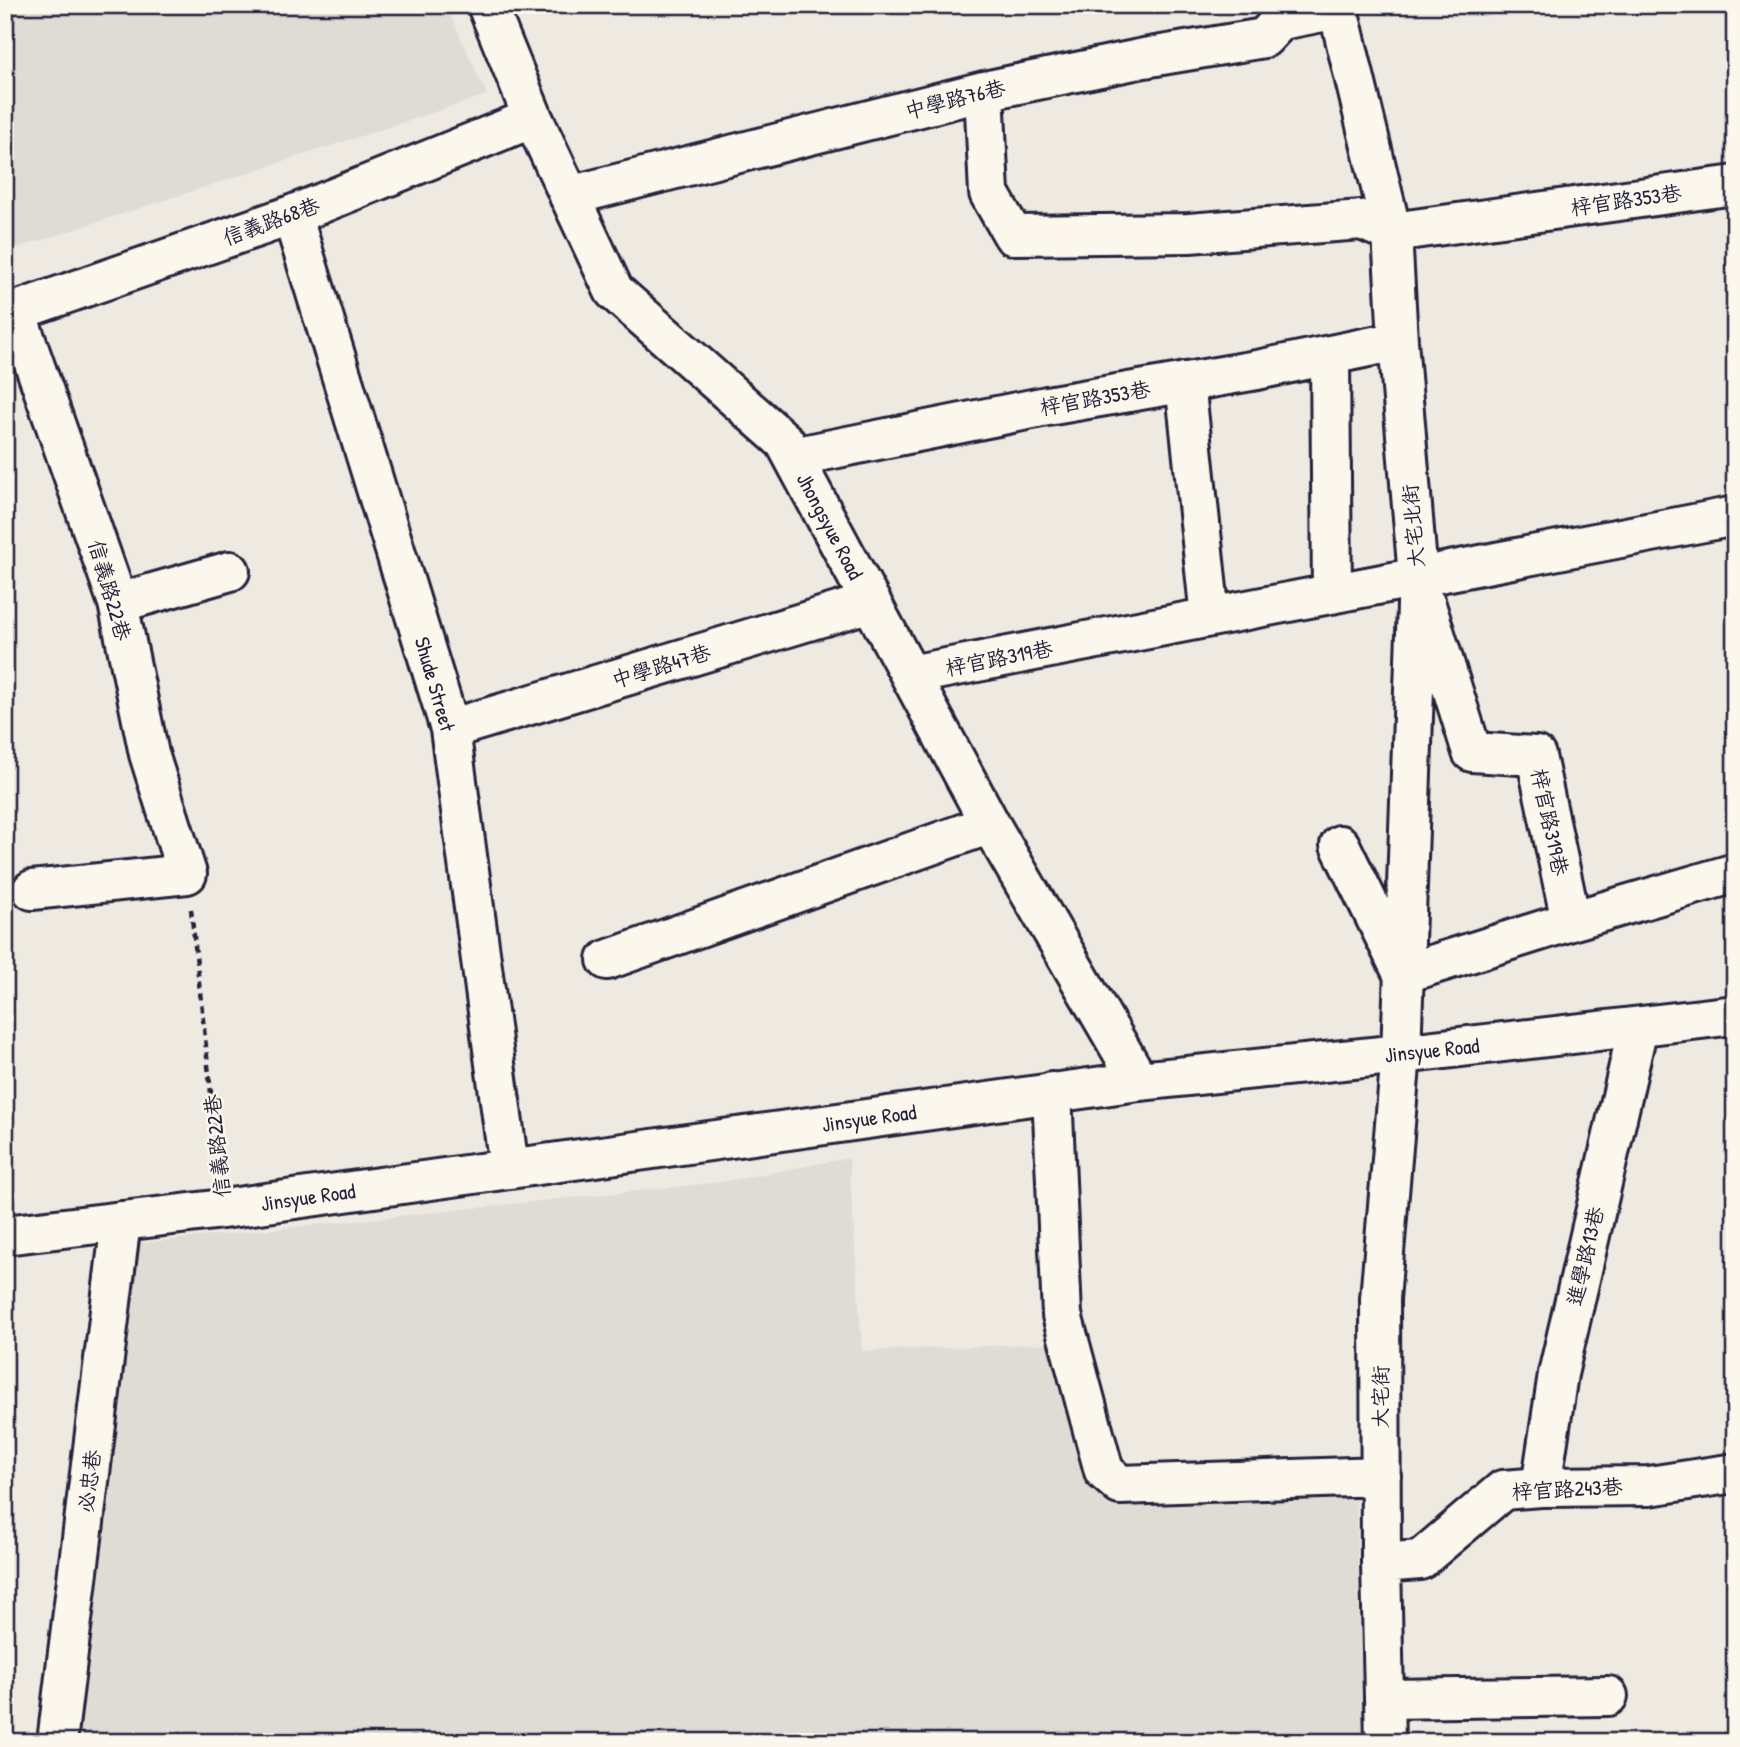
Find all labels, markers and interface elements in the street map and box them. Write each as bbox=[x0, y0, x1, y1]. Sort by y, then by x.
street label: 中學路76巷 bbox=[902, 72, 1008, 126]
street label: 梓官路353巷 bbox=[1569, 178, 1683, 222]
street label: 信義路68巷 bbox=[218, 190, 324, 252]
street label: 梓官路353巷 bbox=[1037, 374, 1153, 422]
street label: Jhongsyue Road bbox=[790, 468, 870, 584]
street label: 大宅北街 bbox=[1395, 483, 1431, 569]
street label: 信義路22巷 bbox=[82, 536, 138, 644]
street label: Shude Street bbox=[408, 633, 463, 735]
street label: 梓官路319巷 bbox=[943, 633, 1055, 683]
street label: 中學路47巷 bbox=[608, 637, 714, 695]
street label: 梓官路319巷 bbox=[1525, 766, 1575, 878]
street label: Jinsyue Road bbox=[1383, 1031, 1481, 1069]
street label: 信義路22巷 bbox=[197, 1093, 237, 1199]
street label: Jinsyue Road bbox=[820, 1097, 918, 1139]
street label: Jinsyue Road bbox=[259, 1176, 357, 1218]
street label: 進學路13巷 bbox=[1560, 1204, 1610, 1308]
street label: 大宅街 bbox=[1366, 1366, 1395, 1429]
street label: 必忠巷 bbox=[71, 1448, 107, 1514]
street label: 梓官路243巷 bbox=[1511, 1472, 1623, 1506]

